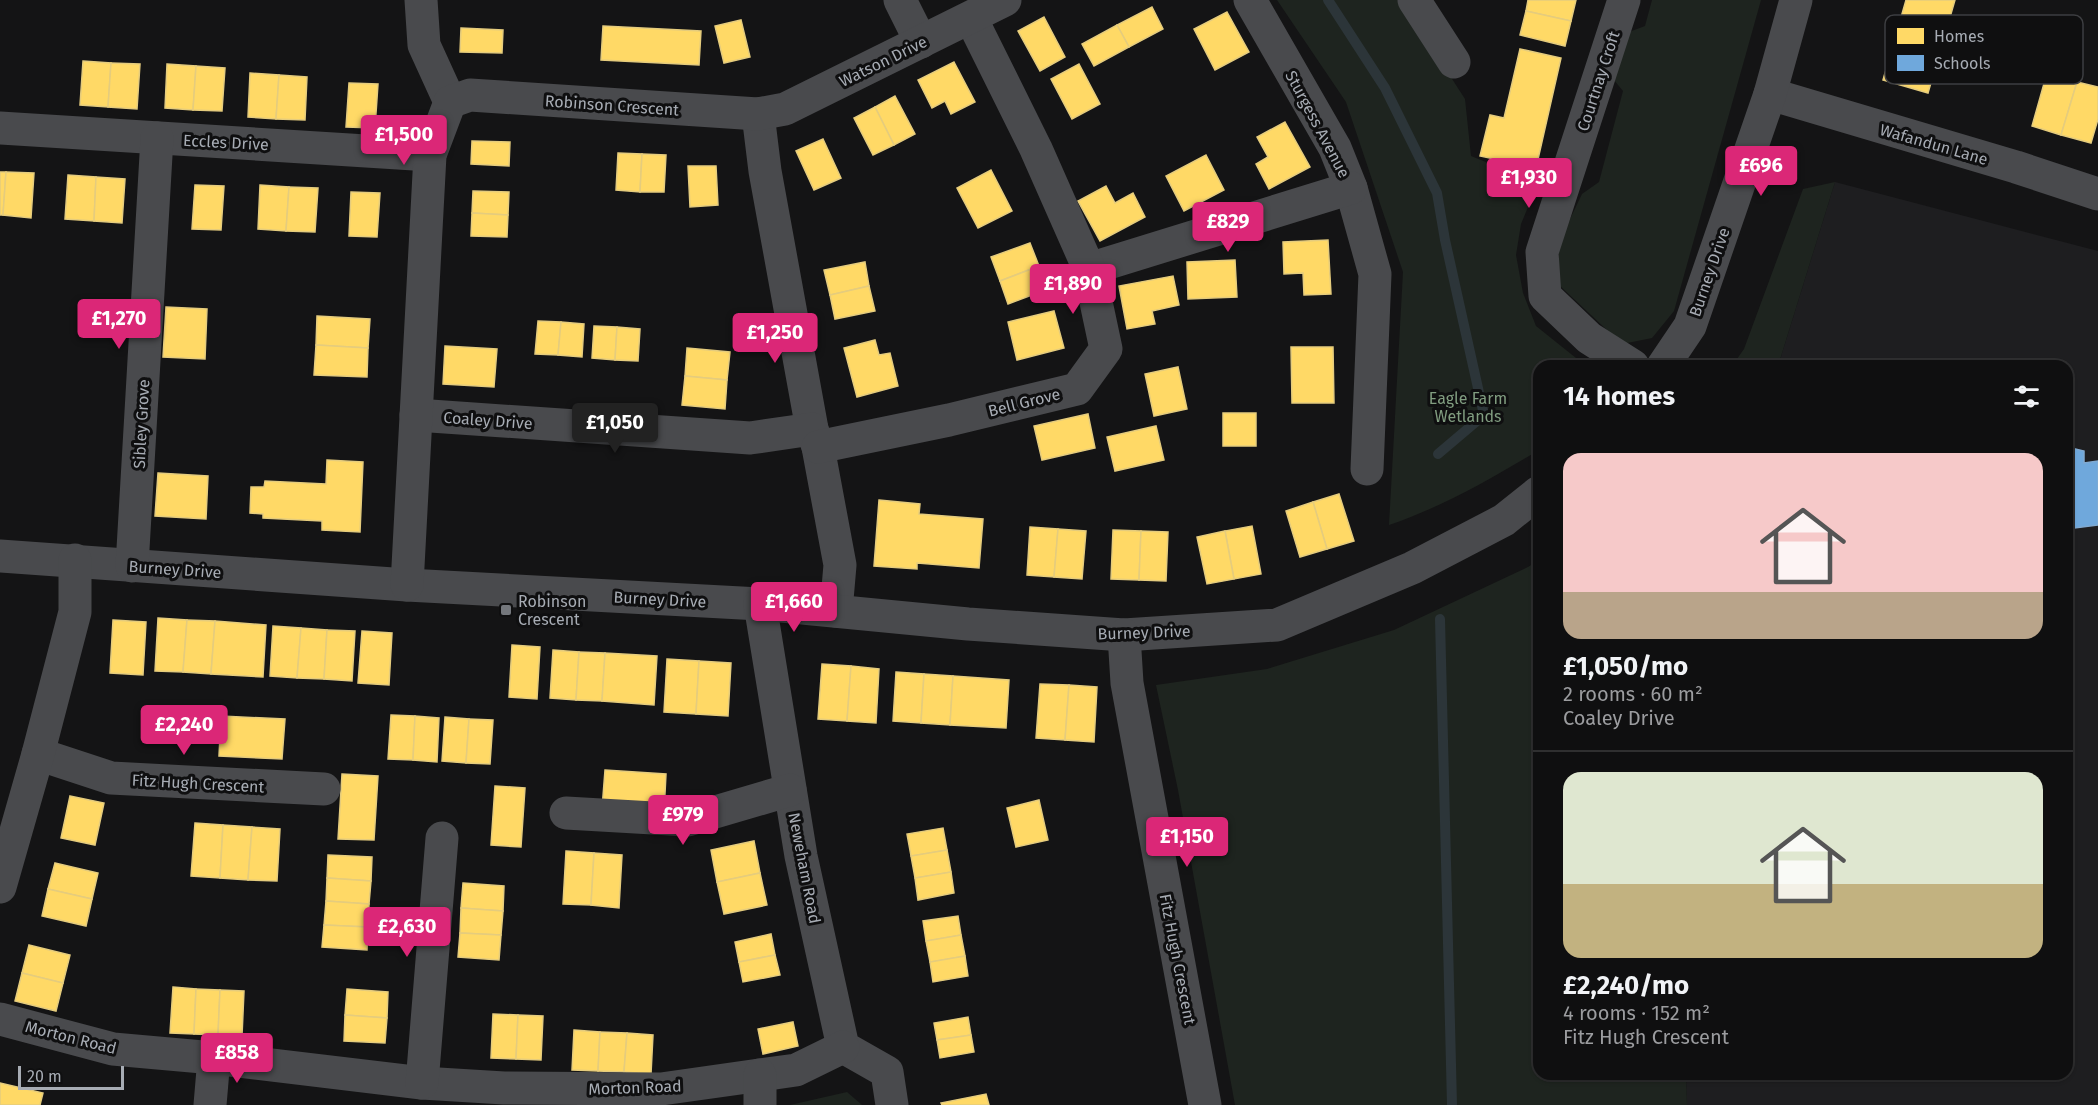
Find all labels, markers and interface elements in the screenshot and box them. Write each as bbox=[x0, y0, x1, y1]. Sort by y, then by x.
legend bbox=[1885, 15, 2083, 84]
text: Homes bbox=[1934, 27, 1984, 46]
street label: Courtnay Croft bbox=[1573, 29, 1624, 134]
street label: Watson Drive bbox=[836, 32, 930, 91]
text: Schools bbox=[1934, 54, 1991, 73]
street label: Sturgess Avenue bbox=[1281, 67, 1354, 181]
street label: Robinson Crescent bbox=[544, 91, 680, 120]
pin: £1,500 bbox=[355, 115, 453, 166]
street label: Wafandun Lane bbox=[1878, 120, 1990, 169]
text: £1,500 bbox=[375, 122, 433, 146]
street label: Eccles Drive bbox=[183, 131, 269, 154]
pin: £696 bbox=[1725, 146, 1797, 197]
text: £696 bbox=[1739, 153, 1783, 177]
pin: £1,930 bbox=[1480, 158, 1578, 209]
text: £1,930 bbox=[1501, 165, 1557, 189]
pin: £829 bbox=[1192, 202, 1264, 253]
text: £829 bbox=[1206, 209, 1250, 233]
street label: Burney Drive bbox=[1685, 225, 1734, 319]
pin: £1,890 bbox=[1024, 264, 1122, 315]
text: £1,890 bbox=[1044, 271, 1102, 295]
pin: £1,270 bbox=[70, 299, 168, 350]
text: £1,270 bbox=[91, 306, 147, 330]
pin: £1,250 bbox=[726, 313, 824, 364]
text: £1,250 bbox=[747, 320, 803, 344]
street label: Sibley Grove bbox=[130, 379, 153, 469]
icon: filters bbox=[2010, 380, 2043, 413]
text: 14 homes bbox=[1563, 381, 1675, 412]
street label: Bell Grove bbox=[986, 384, 1062, 421]
park label: Eagle Farm Wetlands bbox=[1429, 389, 1507, 426]
pin: £1,050 bbox=[566, 403, 664, 454]
street label: Coaley Drive bbox=[443, 408, 533, 433]
text: £1,050 bbox=[586, 410, 644, 434]
icon: home bbox=[1749, 492, 1857, 600]
street label: Burney Drive bbox=[128, 557, 222, 582]
pin: £1,660 bbox=[745, 582, 843, 633]
street label: Burney Drive bbox=[613, 588, 707, 611]
text: £1,660 bbox=[765, 589, 823, 613]
place label: Robinson Crescent bbox=[518, 592, 586, 629]
marker: Robinson Crescent bbox=[499, 603, 513, 617]
street label: Burney Drive bbox=[1097, 621, 1191, 644]
text: £1,050/mo bbox=[1563, 651, 1688, 682]
text: 2 rooms · 60 m² bbox=[1563, 682, 1703, 706]
pin: £2,240 bbox=[135, 705, 233, 756]
text: Coaley Drive bbox=[1563, 706, 1675, 730]
text: £2,240 bbox=[155, 712, 213, 736]
street label: Fitz Hugh Crescent bbox=[131, 771, 265, 796]
pin: £979 bbox=[647, 795, 719, 846]
text: £979 bbox=[662, 802, 704, 826]
street label: Neweham Road bbox=[784, 811, 825, 925]
icon: home bbox=[1749, 811, 1857, 919]
pin: £1,150 bbox=[1138, 817, 1236, 868]
text: £1,150 bbox=[1160, 824, 1214, 848]
street label: Fitz Hugh Crescent bbox=[1156, 892, 1200, 1026]
pin: £2,630 bbox=[358, 907, 456, 958]
text: £2,630 bbox=[378, 914, 436, 938]
text: £2,240/mo bbox=[1563, 970, 1689, 1001]
text: 4 rooms · 152 m² bbox=[1563, 1001, 1710, 1025]
street label: Morton Road bbox=[23, 1017, 118, 1058]
text: Fitz Hugh Crescent bbox=[1563, 1025, 1729, 1049]
pin: £858 bbox=[201, 1033, 273, 1084]
text: £858 bbox=[215, 1040, 259, 1064]
scale bar bbox=[18, 1063, 124, 1090]
text: 20 m bbox=[27, 1067, 62, 1086]
street label: Morton Road bbox=[588, 1076, 682, 1099]

